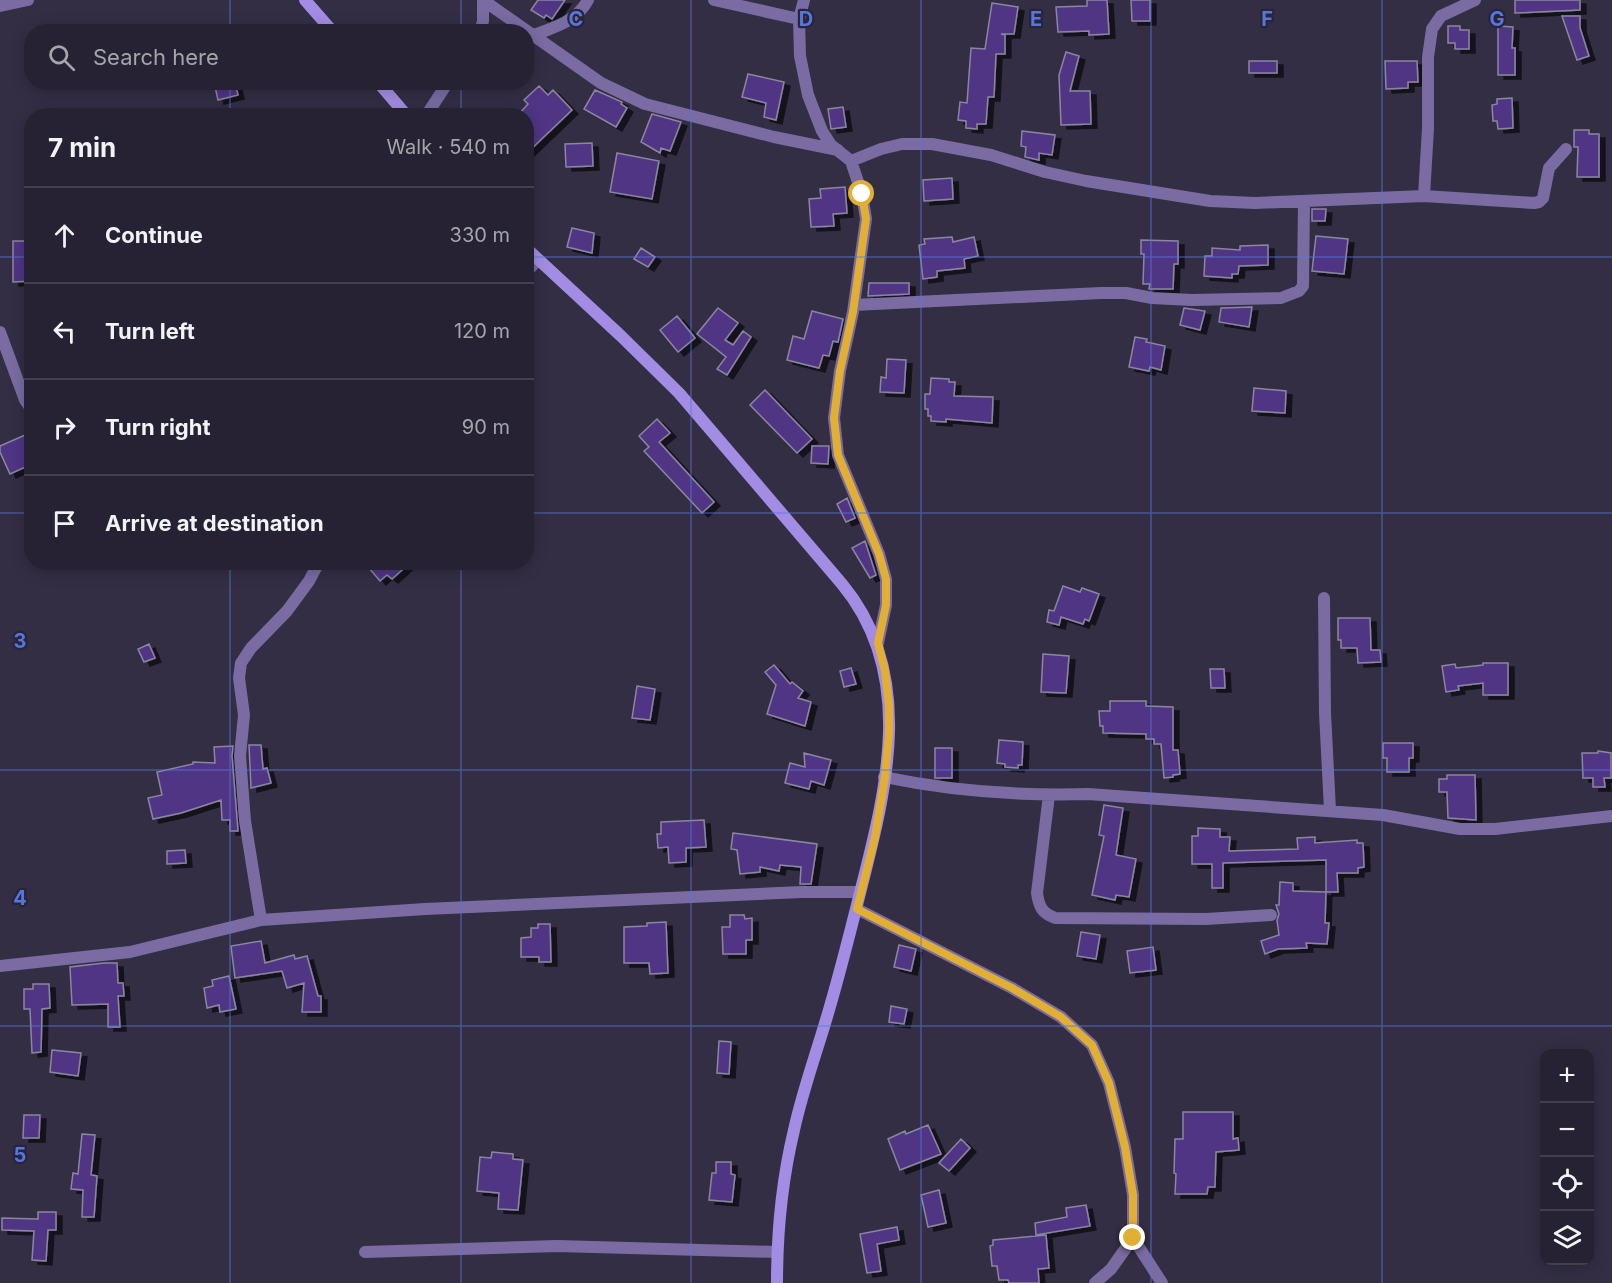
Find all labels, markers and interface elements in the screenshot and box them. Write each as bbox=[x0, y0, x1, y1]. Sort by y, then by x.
text: C bbox=[569, 7, 583, 31]
text: D bbox=[799, 7, 813, 31]
text: E bbox=[1030, 7, 1042, 31]
text: F bbox=[1261, 7, 1273, 31]
text: G bbox=[1489, 7, 1505, 31]
search box bbox=[24, 24, 534, 90]
icon: search bbox=[45, 41, 78, 74]
text: Search here bbox=[93, 44, 219, 70]
text: 7 min bbox=[48, 132, 116, 163]
text: Walk · 540 m bbox=[386, 135, 510, 159]
route start bbox=[848, 180, 874, 206]
icon: ahead bbox=[48, 219, 81, 252]
text: Continue bbox=[105, 222, 203, 248]
text: 330 m bbox=[450, 223, 510, 247]
icon: left bbox=[48, 315, 81, 348]
text: Turn left bbox=[105, 318, 195, 344]
text: 120 m bbox=[454, 319, 510, 343]
icon: right bbox=[48, 411, 81, 444]
text: Turn right bbox=[105, 414, 211, 440]
text: 90 m bbox=[462, 415, 510, 439]
icon: arrive bbox=[48, 507, 81, 540]
text: Arrive at destination bbox=[105, 510, 324, 536]
text: 3 bbox=[14, 629, 26, 653]
text: 4 bbox=[13, 886, 27, 910]
map controls bbox=[1540, 1049, 1594, 1265]
button: + bbox=[1540, 1049, 1594, 1103]
button: − bbox=[1540, 1103, 1594, 1157]
text: 5 bbox=[14, 1143, 26, 1167]
button: locate bbox=[1540, 1157, 1594, 1211]
button: layers bbox=[1540, 1211, 1594, 1265]
route end bbox=[1119, 1224, 1145, 1250]

